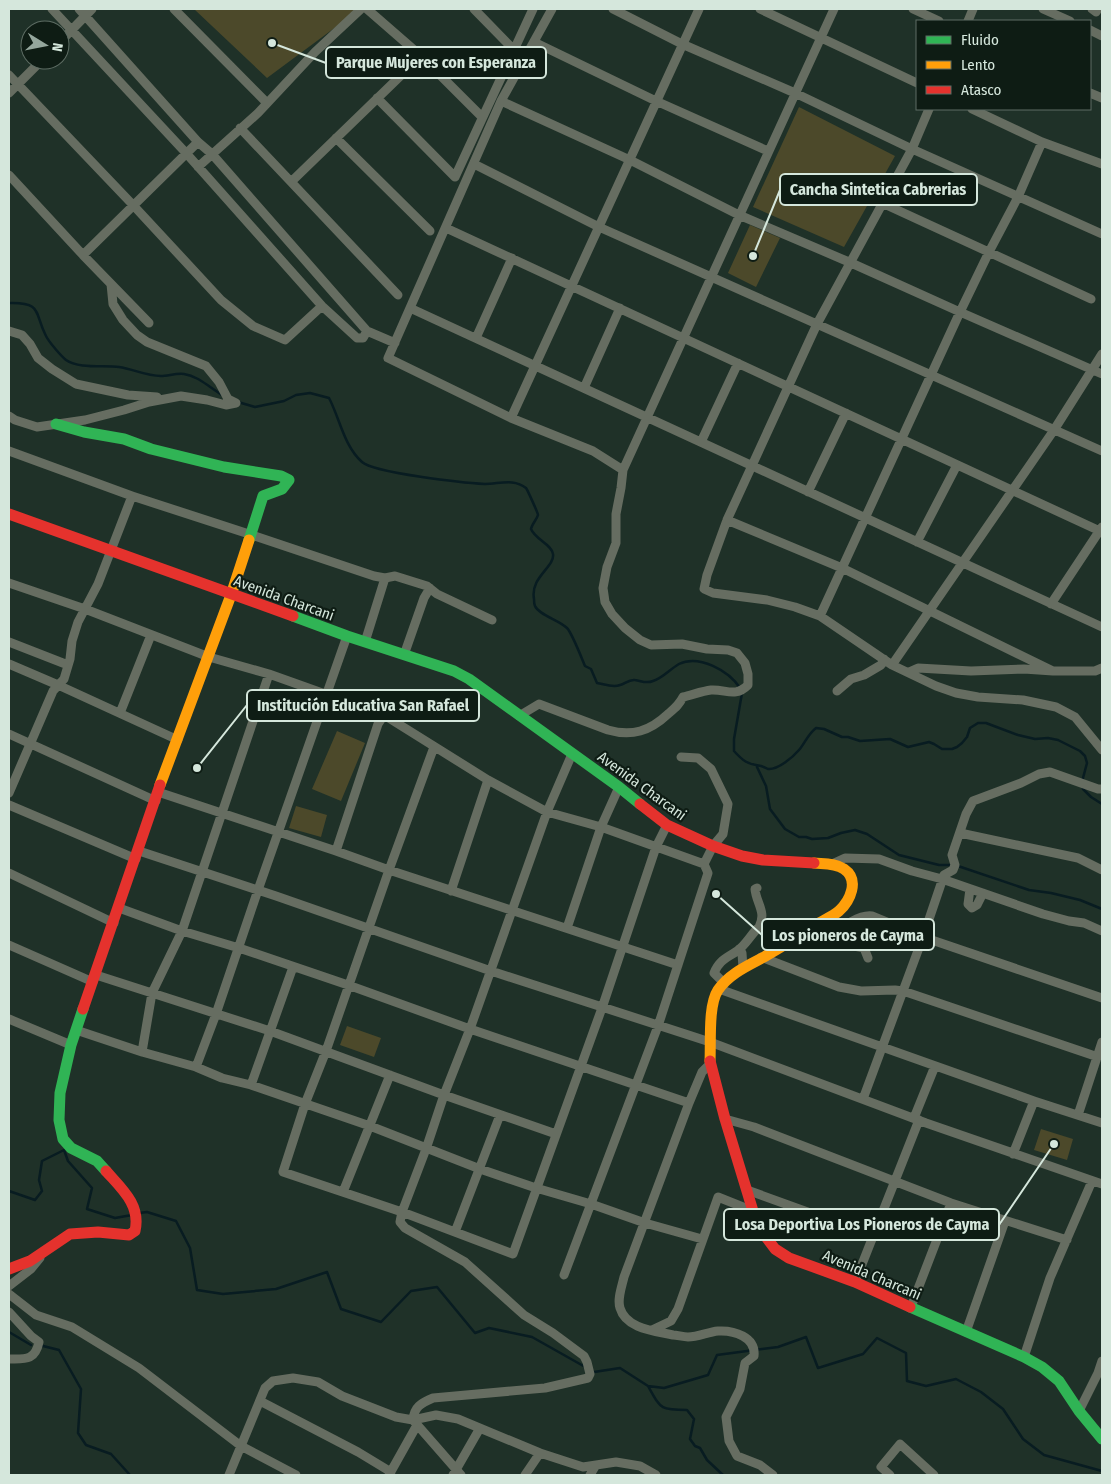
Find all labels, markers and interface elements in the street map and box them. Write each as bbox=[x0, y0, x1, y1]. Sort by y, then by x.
north arrow bbox=[20, 20, 70, 70]
legend bbox=[916, 20, 1091, 110]
text: Fluido bbox=[961, 31, 999, 49]
text: N bbox=[48, 42, 66, 53]
callout: Parque Mujeres con Esperanza bbox=[326, 47, 546, 78]
text: Parque Mujeres con Esperanza bbox=[336, 53, 536, 72]
text: Lento bbox=[961, 56, 995, 74]
text: Atasco bbox=[961, 81, 1001, 99]
callout: Cancha Sintetica Cabrerias bbox=[780, 174, 977, 205]
text: Cancha Sintetica Cabrerias bbox=[790, 180, 966, 199]
street label: Avenida Charcani bbox=[231, 572, 337, 624]
callout: Institución Educativa San Rafael bbox=[247, 690, 479, 721]
text: Institución Educativa San Rafael bbox=[257, 696, 470, 715]
street label: Avenida Charcani bbox=[594, 748, 690, 824]
callout: Los pioneros de Cayma bbox=[762, 919, 934, 950]
text: Los pioneros de Cayma bbox=[772, 926, 924, 945]
callout: Losa Deportiva Los Pioneros de Cayma bbox=[724, 1209, 999, 1240]
text: Losa Deportiva Los Pioneros de Cayma bbox=[735, 1215, 989, 1234]
street label: Avenida Charcani bbox=[820, 1246, 924, 1304]

